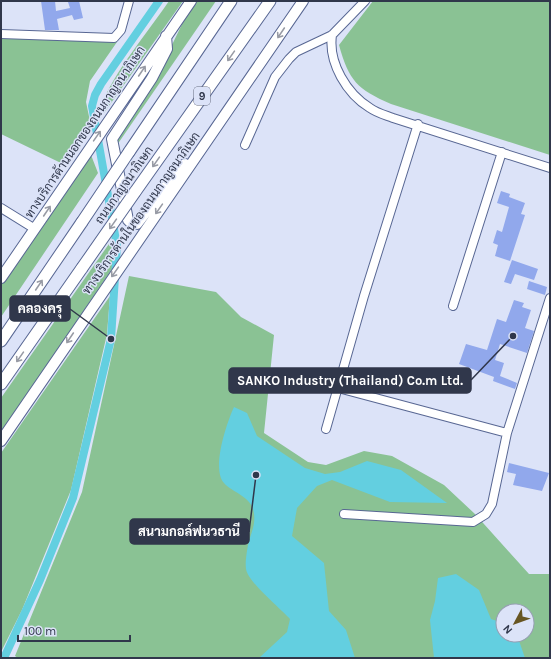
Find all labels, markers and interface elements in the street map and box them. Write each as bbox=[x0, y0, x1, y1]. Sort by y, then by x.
one-way arrow bbox=[277, 27, 285, 38]
street label: ทางบริการด้านนอกของถนนกาญจนาภิเษก bbox=[22, 43, 148, 221]
one-way arrow bbox=[227, 50, 235, 61]
one-way arrow bbox=[138, 66, 146, 77]
road number: 9 bbox=[194, 87, 210, 105]
street label: ทางบริการด้านในของถนนกาญจนาภิเษก bbox=[79, 129, 203, 297]
one-way arrow bbox=[93, 131, 101, 142]
street label: ถนนกาญจนาภิเษก bbox=[92, 144, 156, 226]
one-way arrow bbox=[152, 156, 160, 167]
one-way arrow bbox=[155, 203, 163, 214]
one-way arrow bbox=[43, 206, 51, 217]
one-way arrow bbox=[109, 218, 117, 229]
one-way arrow bbox=[111, 267, 119, 278]
one-way arrow bbox=[35, 280, 43, 291]
callout: คลองครุ bbox=[10, 296, 70, 321]
text: คลองครุ bbox=[18, 301, 63, 319]
one-way arrow bbox=[66, 332, 74, 343]
one-way arrow bbox=[16, 351, 24, 362]
callout: SANKO Industry (Thailand) Co.m Ltd. bbox=[229, 368, 471, 393]
text: SANKO Industry (Thailand) Co.m Ltd. bbox=[237, 373, 463, 388]
callout: สนามกอล์ฟนวธานี bbox=[130, 519, 249, 544]
text: สนามกอล์ฟนวธานี bbox=[138, 522, 240, 539]
north arrow bbox=[495, 603, 535, 643]
scale bar bbox=[18, 617, 130, 643]
text: N bbox=[500, 622, 515, 636]
text: 100 m bbox=[24, 624, 56, 638]

